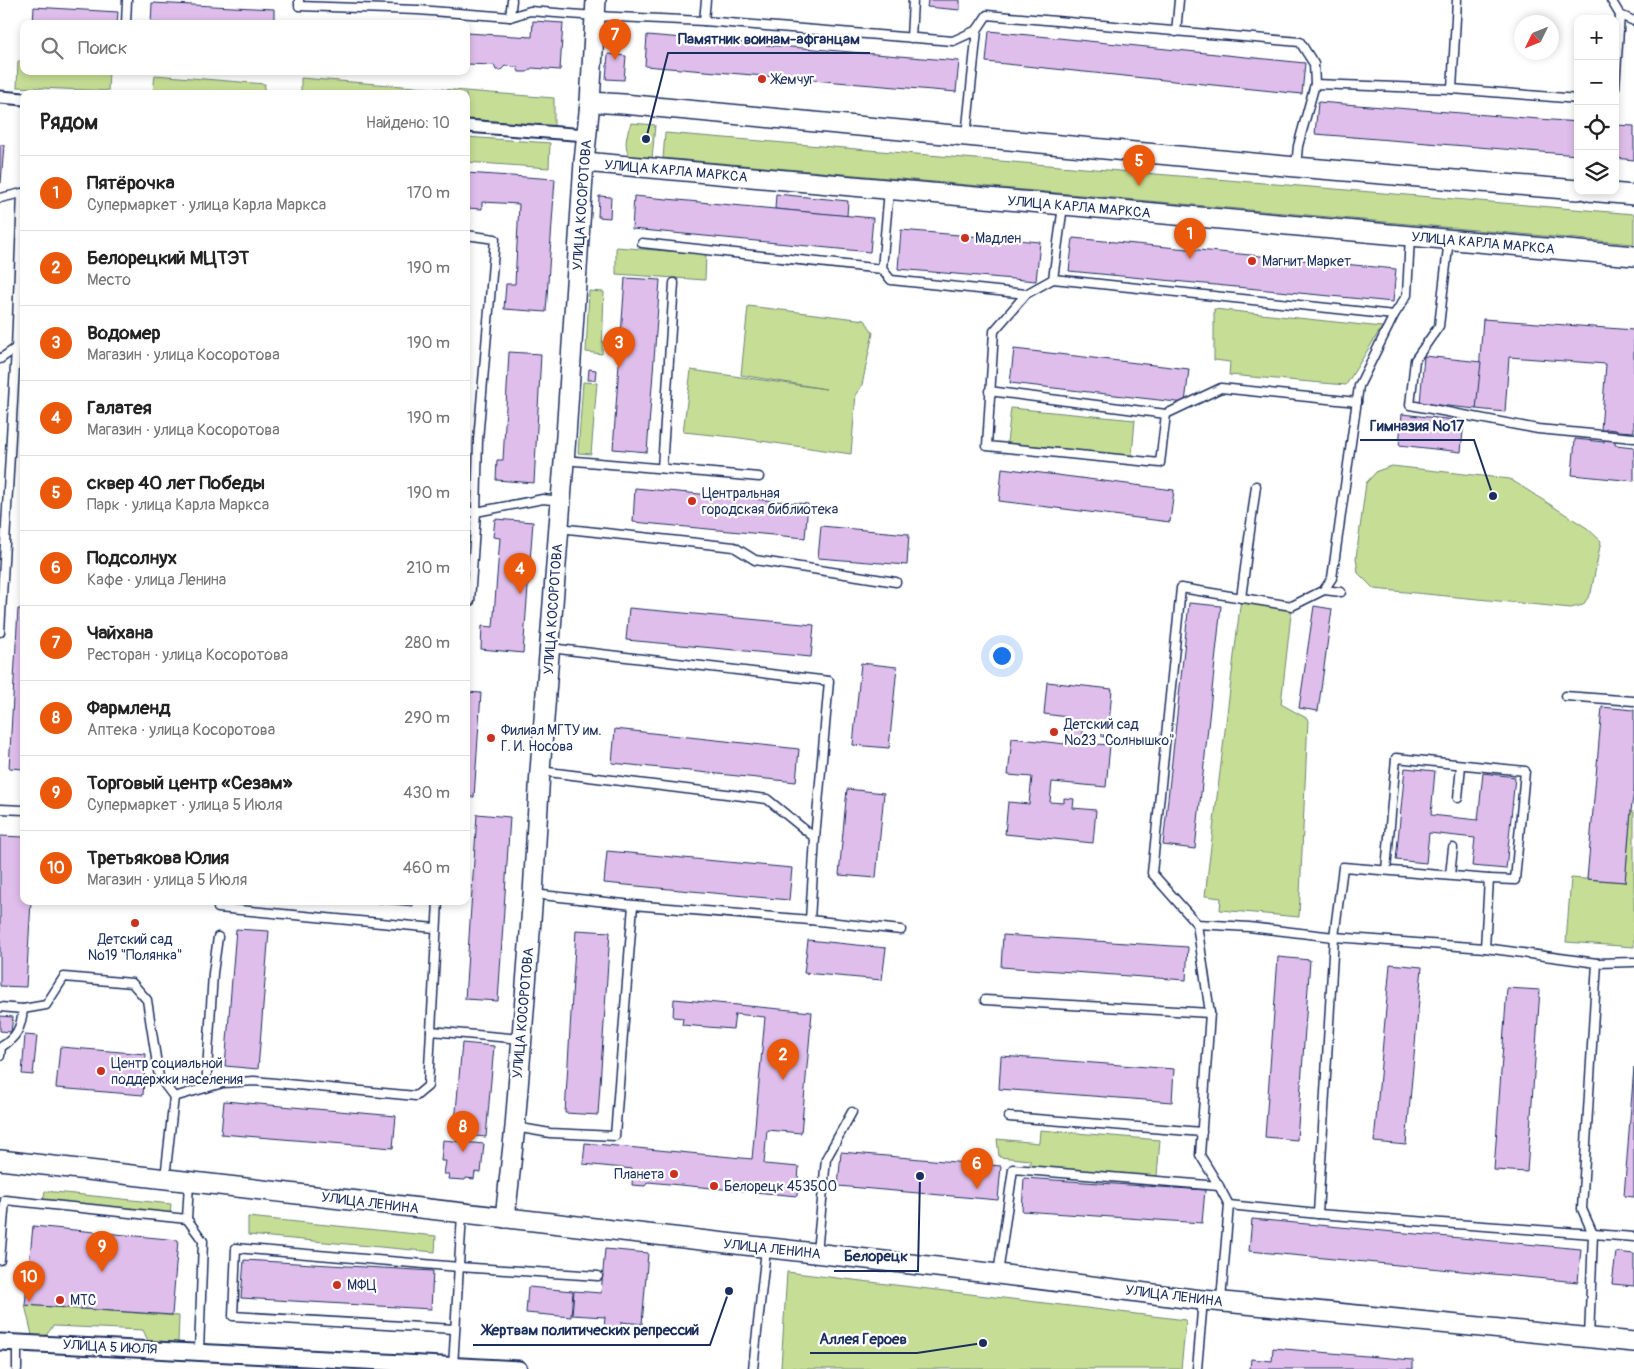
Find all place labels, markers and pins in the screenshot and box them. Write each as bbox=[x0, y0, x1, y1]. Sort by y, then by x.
pin: 7 bbox=[599, 19, 631, 60]
callout: Памятник воинам-афганцам bbox=[668, 23, 870, 53]
place label: Жемчуг bbox=[770, 71, 815, 88]
marker: Жемчуг bbox=[756, 73, 768, 85]
pin: 5 bbox=[1123, 145, 1155, 186]
pin: 1 bbox=[1174, 218, 1206, 259]
place label: Мадлен bbox=[975, 230, 1021, 247]
marker: Мадлен bbox=[959, 232, 971, 244]
place label: Магнит Маркет bbox=[1262, 253, 1351, 270]
marker: Магнит Маркет bbox=[1246, 255, 1258, 267]
pin: 3 bbox=[603, 327, 635, 368]
callout: Гимназия №17 bbox=[1360, 410, 1474, 440]
place label: Центральная городская библиотека bbox=[702, 485, 838, 518]
marker: Центральная городская библиотека bbox=[686, 495, 698, 507]
pin: 4 bbox=[504, 553, 536, 594]
place label: Детский сад №23 "Солнышко" bbox=[1063, 716, 1175, 749]
place label: Филиал МГТУ им. Г. И. Носова bbox=[501, 722, 602, 755]
marker: Детский сад №23 "Солнышко" bbox=[1048, 726, 1060, 738]
marker: Филиал МГТУ им. Г. И. Носова bbox=[485, 732, 497, 744]
marker: Детский сад №19 "Полянка" bbox=[129, 917, 141, 929]
place label: Детский сад №19 "Полянка" bbox=[88, 931, 182, 964]
pin: 2 bbox=[767, 1039, 799, 1080]
place label: Центр социальной поддержки населения bbox=[111, 1055, 243, 1088]
marker: Центр социальной поддержки населения bbox=[95, 1065, 107, 1077]
pin: 8 bbox=[447, 1111, 479, 1152]
pin: 6 bbox=[961, 1148, 993, 1189]
place label: Планета bbox=[614, 1166, 664, 1183]
marker: Планета bbox=[668, 1168, 680, 1180]
place label: Белорецк 453500 bbox=[724, 1178, 837, 1195]
marker: Белорецк 453500 bbox=[708, 1180, 720, 1192]
pin: 9 bbox=[86, 1231, 118, 1272]
callout: Белорецк bbox=[834, 1241, 918, 1271]
pin: 10 bbox=[13, 1261, 45, 1302]
place label: МФЦ bbox=[347, 1277, 376, 1294]
marker: МФЦ bbox=[331, 1279, 343, 1291]
place label: МТС bbox=[70, 1292, 97, 1309]
marker: МТС bbox=[54, 1294, 66, 1306]
callout: Жертвам политических репрессий bbox=[473, 1315, 710, 1345]
callout: Аллея Героев bbox=[810, 1323, 917, 1353]

